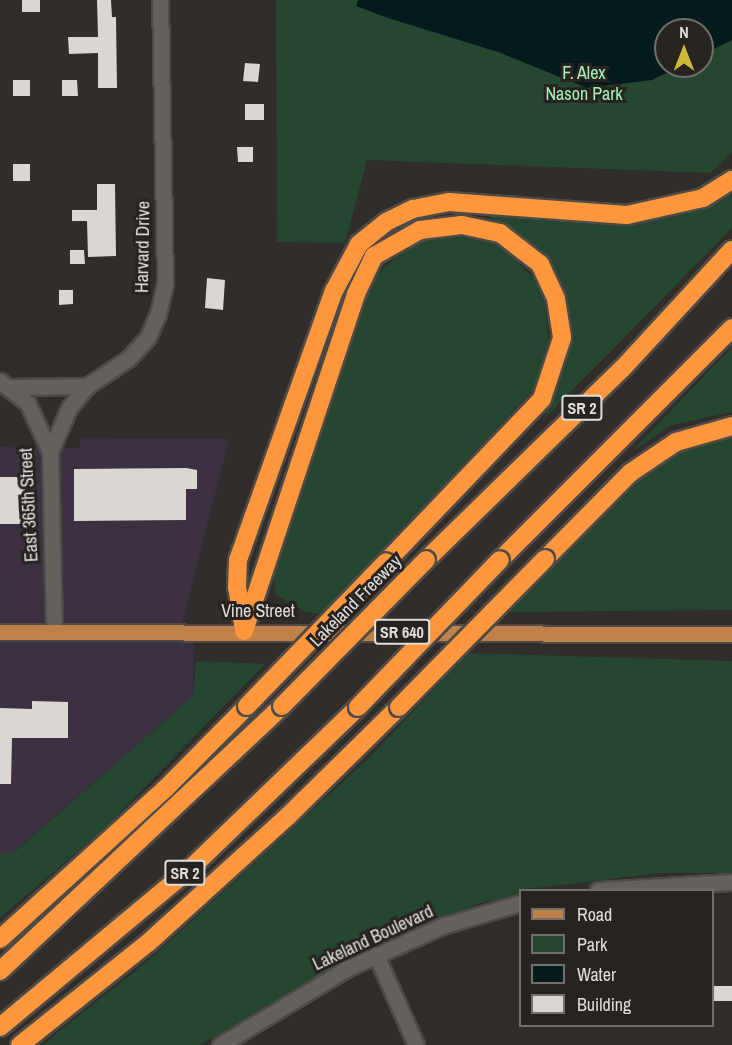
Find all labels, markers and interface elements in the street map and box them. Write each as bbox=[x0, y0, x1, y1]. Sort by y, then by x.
north arrow bbox=[654, 18, 714, 78]
text: N bbox=[679, 21, 689, 43]
park label: F. Alex Nason Park bbox=[545, 63, 623, 106]
street label: Harvard Drive bbox=[131, 201, 155, 293]
road number: SR 2 bbox=[561, 395, 603, 421]
street label: East 365th Street bbox=[15, 447, 43, 563]
street label: Lakeland Freeway bbox=[306, 551, 406, 651]
street label: Vine Street bbox=[221, 600, 295, 622]
road number: SR 640 bbox=[374, 619, 430, 645]
road number: SR 2 bbox=[164, 860, 206, 886]
legend bbox=[519, 889, 714, 1027]
street label: Lakeland Boulevard bbox=[309, 901, 437, 975]
text: Road bbox=[577, 902, 612, 927]
text: Park bbox=[577, 932, 607, 957]
text: Water bbox=[577, 962, 616, 987]
text: Building bbox=[577, 992, 631, 1017]

